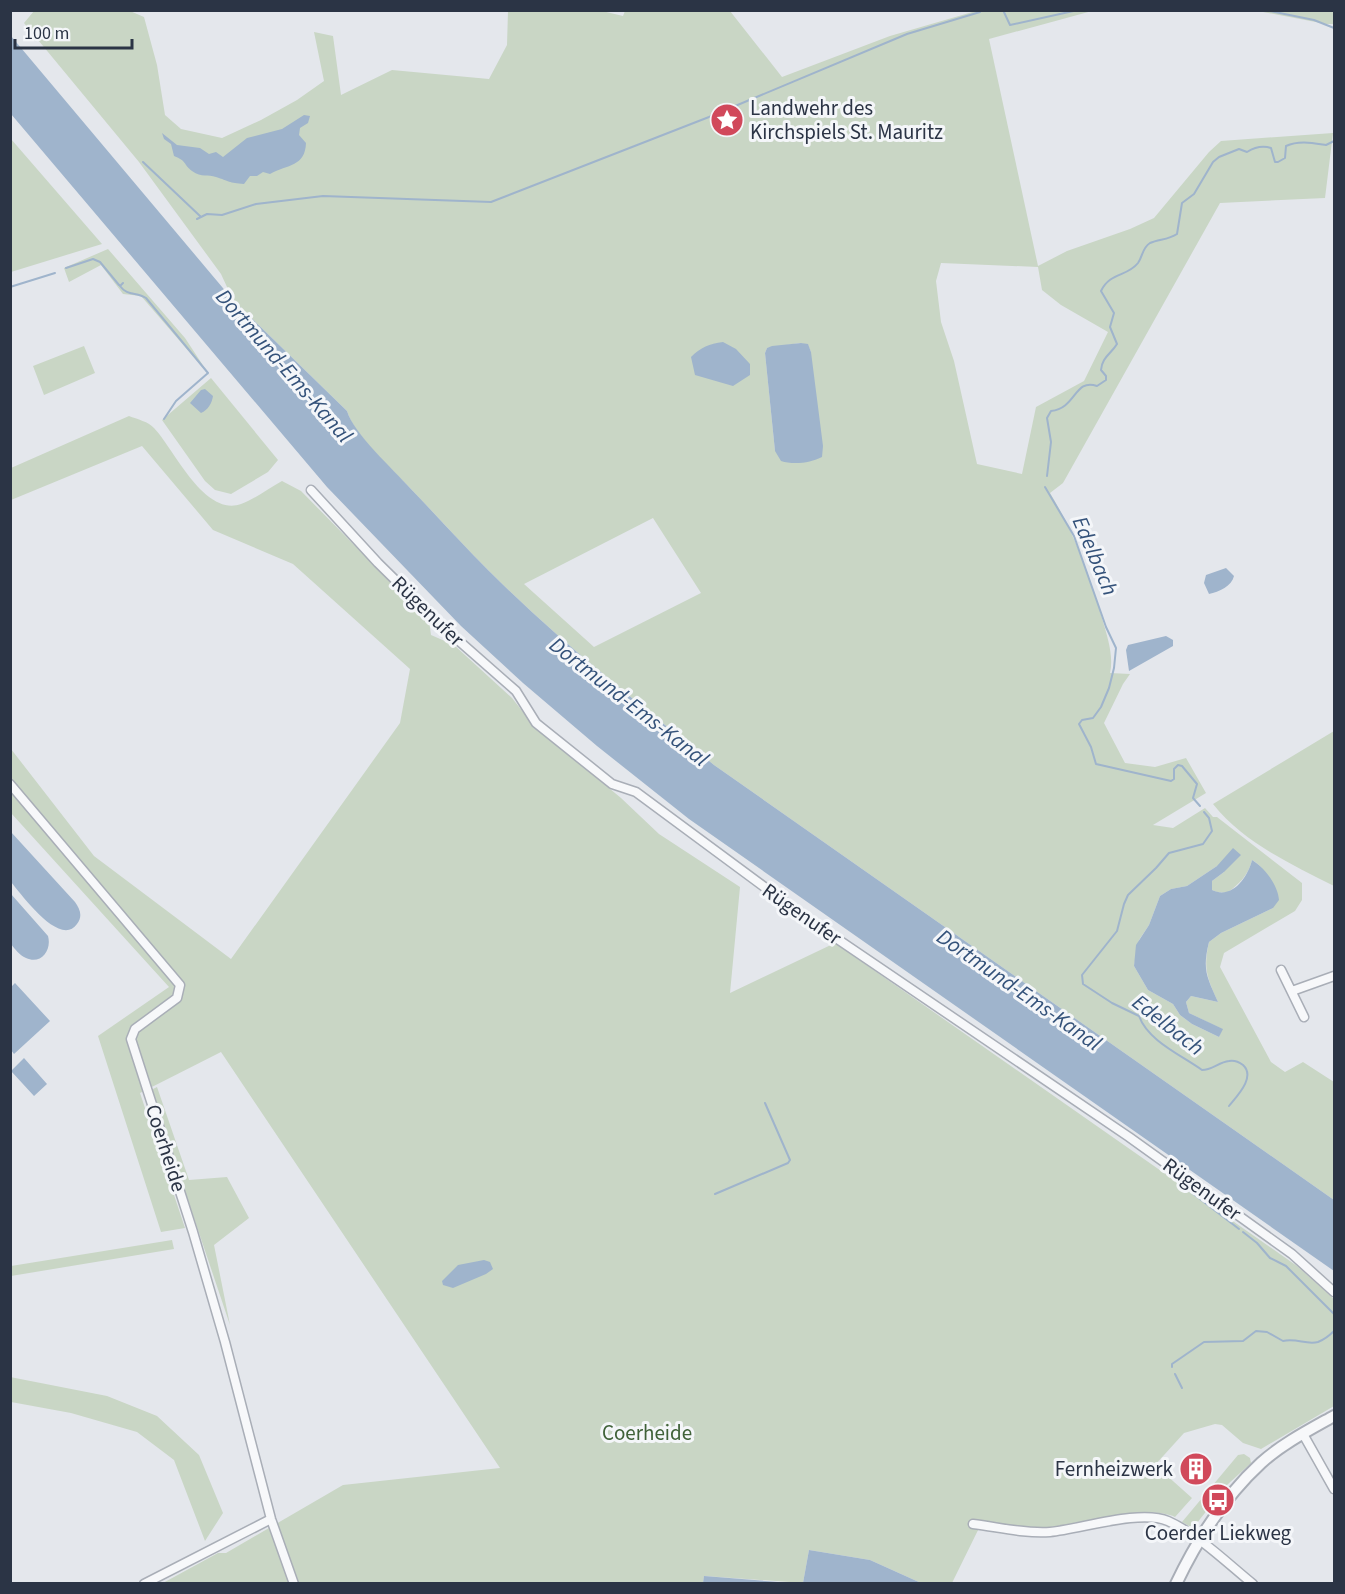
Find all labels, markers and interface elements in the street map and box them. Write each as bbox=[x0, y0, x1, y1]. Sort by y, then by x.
scale bar bbox=[15, 12, 132, 50]
text: 100 m bbox=[24, 21, 69, 46]
place label: Landwehr des Kirchspiels St. Mauritz bbox=[750, 93, 943, 147]
place icon: Landwehr des Kirchspiels St. Mauritz bbox=[709, 102, 745, 138]
water label: Dortmund-Ems-Kanal bbox=[208, 282, 360, 450]
water label: Edelbach bbox=[1064, 511, 1126, 601]
street label: Rügenufer bbox=[385, 569, 472, 654]
water label: Dortmund-Ems-Kanal bbox=[542, 629, 716, 775]
street label: Rügenufer bbox=[756, 876, 848, 953]
water label: Dortmund-Ems-Kanal bbox=[930, 921, 1108, 1059]
water label: Edelbach bbox=[1125, 987, 1211, 1063]
street label: Coerheide bbox=[138, 1100, 194, 1196]
street label: Rügenufer bbox=[1157, 1150, 1248, 1228]
park label: Coerheide bbox=[602, 1418, 692, 1448]
building icon: Fernheizwerk bbox=[1178, 1451, 1214, 1487]
place label: Fernheizwerk bbox=[1055, 1454, 1174, 1484]
bus stop icon: Coerder Liekweg bbox=[1200, 1482, 1236, 1518]
place label: Coerder Liekweg bbox=[1145, 1518, 1292, 1548]

